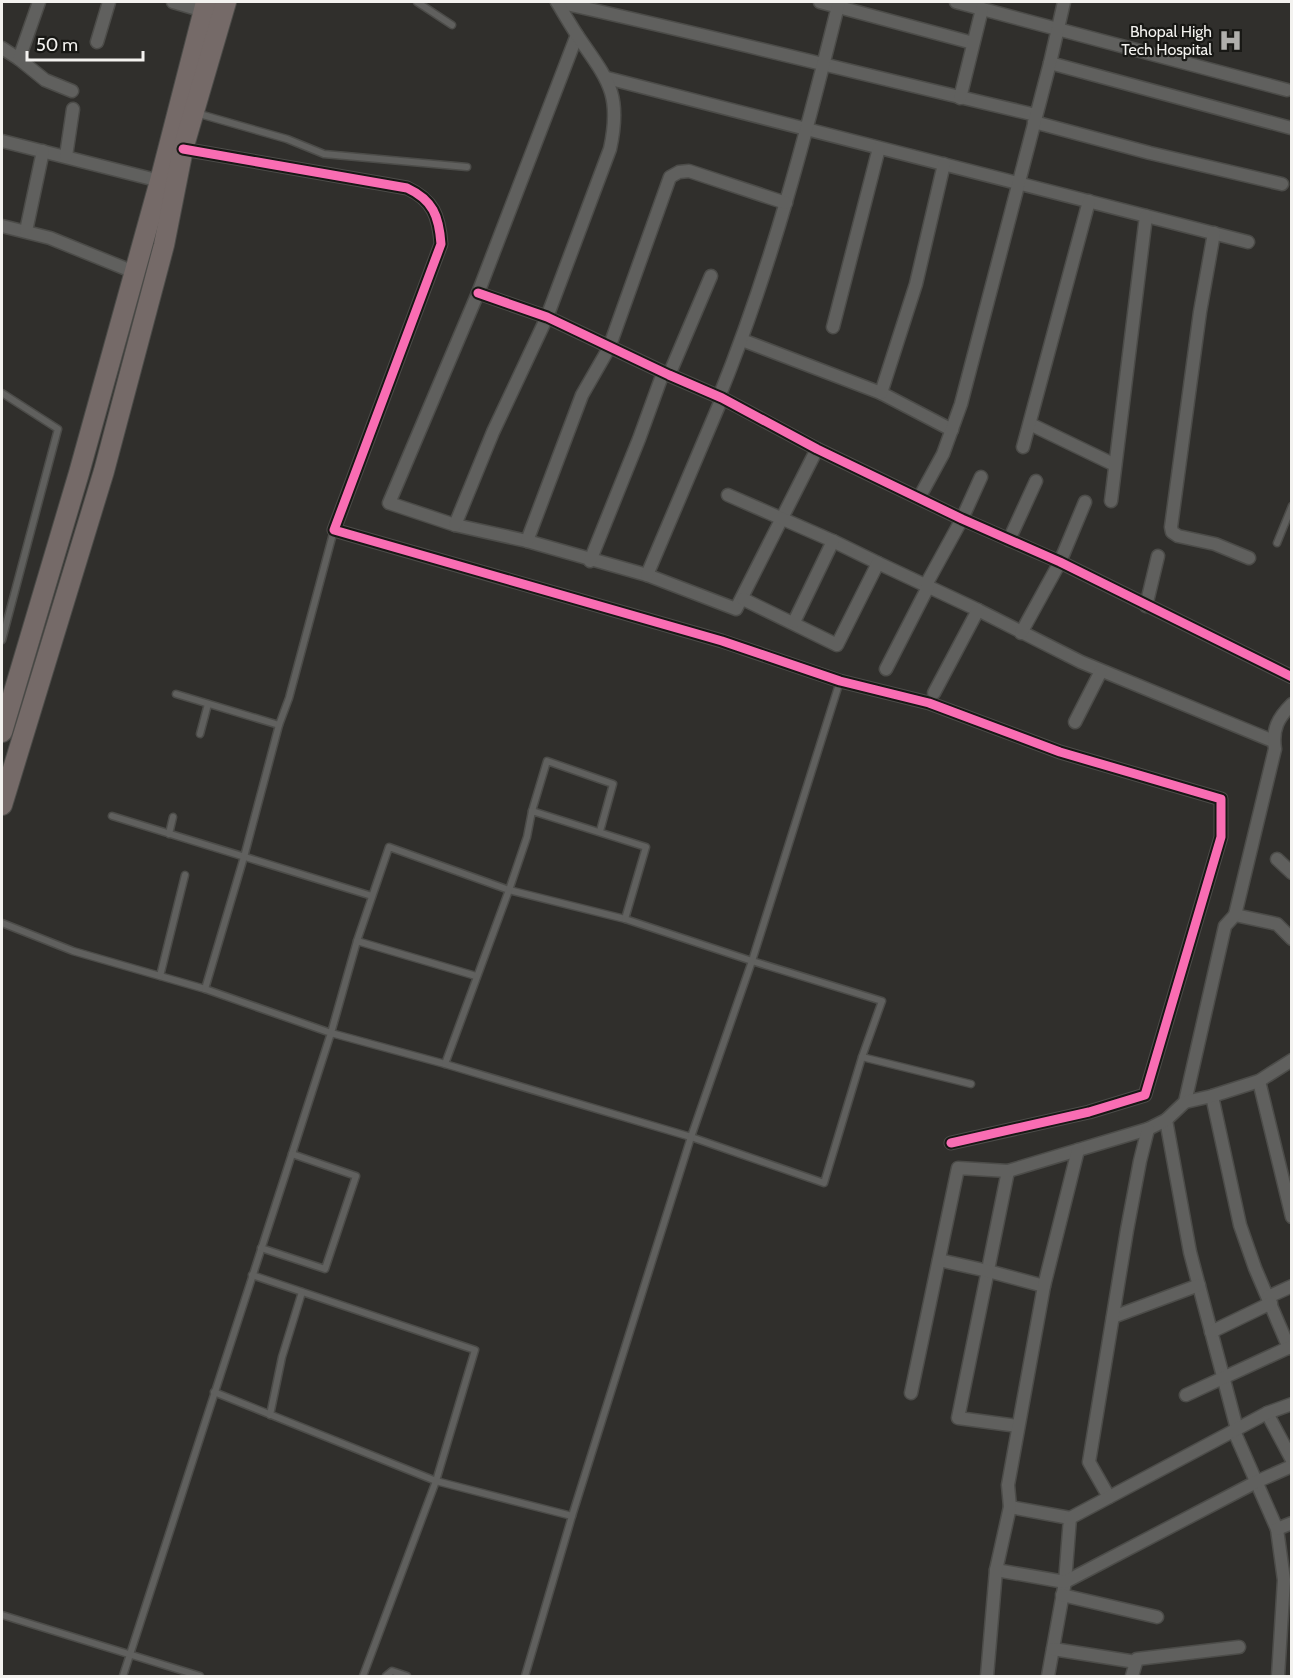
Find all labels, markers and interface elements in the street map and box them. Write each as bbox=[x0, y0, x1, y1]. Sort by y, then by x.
place label: Bhopal High Tech Hospital bbox=[1121, 22, 1212, 59]
scale bar bbox=[27, 24, 142, 62]
hospital icon: Bhopal High Tech Hospital bbox=[1217, 27, 1243, 53]
text: 50 m bbox=[36, 34, 78, 56]

